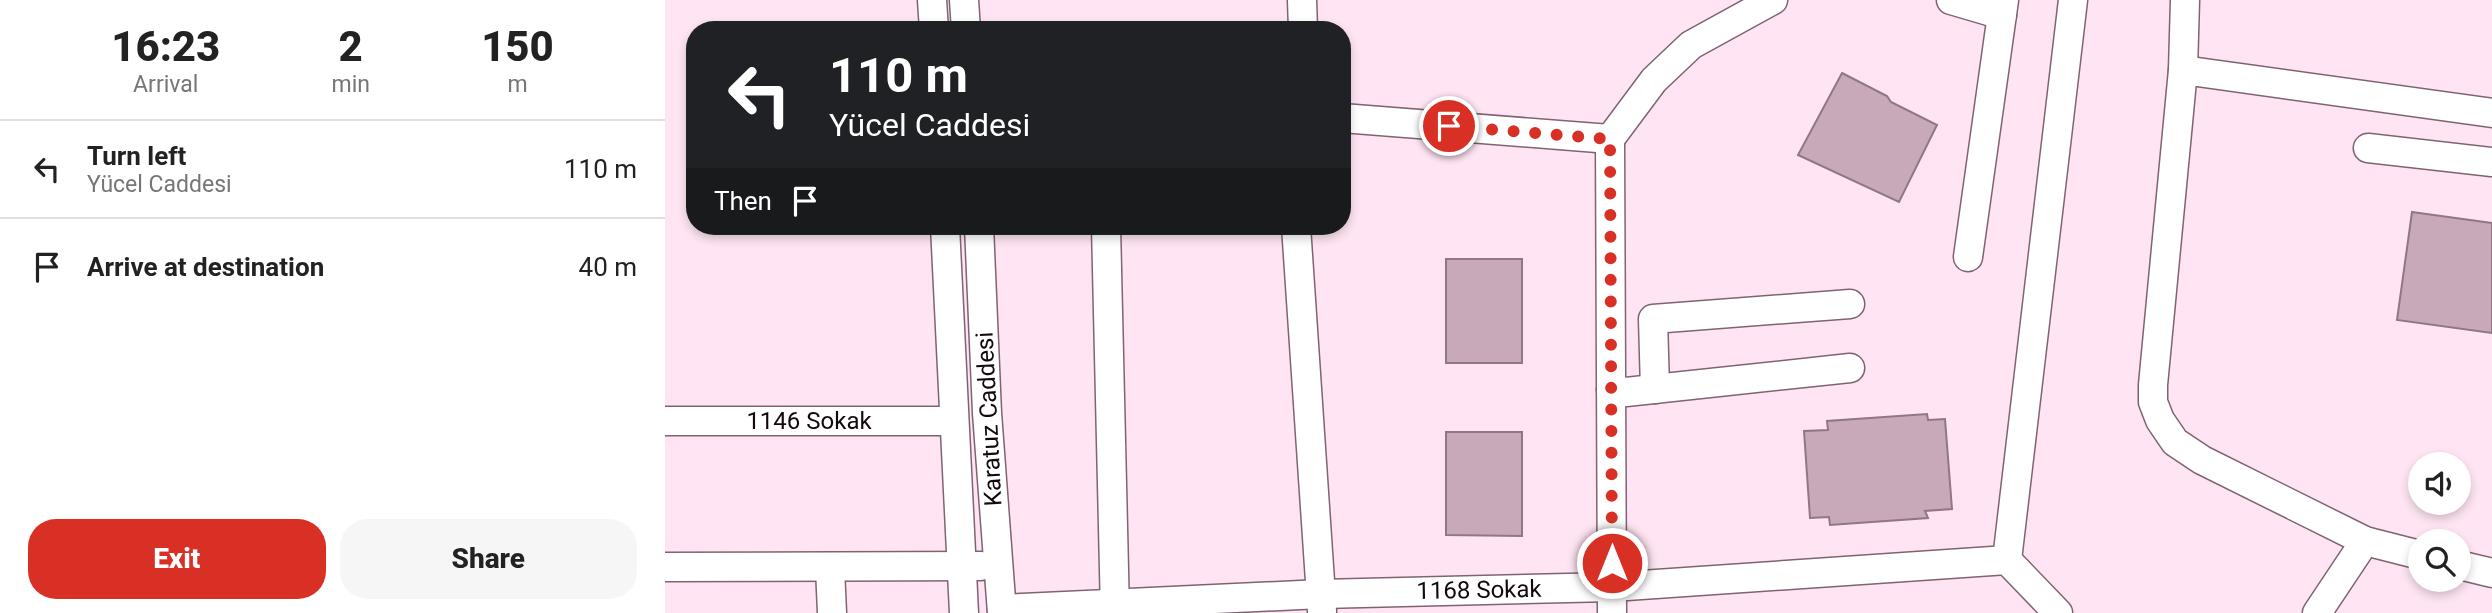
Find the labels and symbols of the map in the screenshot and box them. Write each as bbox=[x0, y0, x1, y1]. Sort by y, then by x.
pin bbox=[1419, 96, 1479, 156]
street label: Karatuz Caddesi bbox=[970, 331, 1008, 507]
street label: 1146 Sokak bbox=[746, 407, 872, 435]
position arrow bbox=[1575, 526, 1649, 600]
street label: 1168 Sokak bbox=[1416, 575, 1543, 605]

